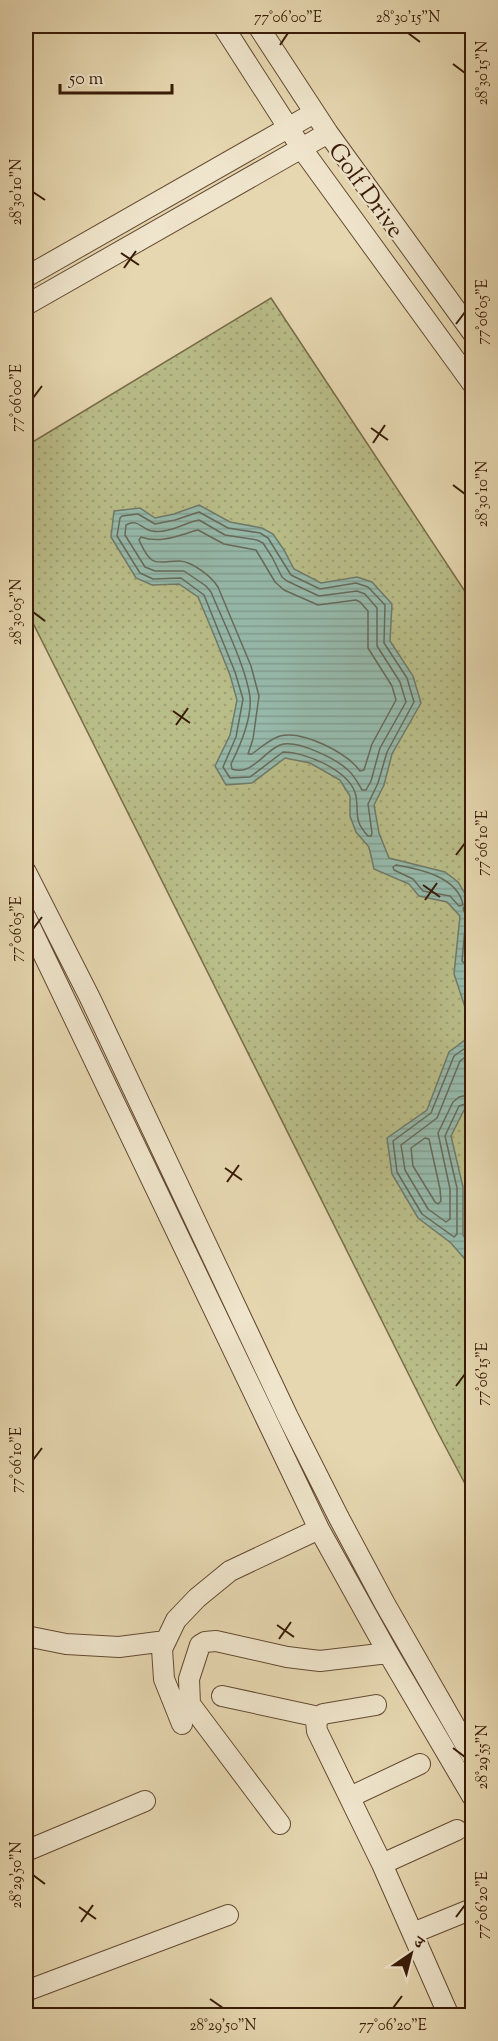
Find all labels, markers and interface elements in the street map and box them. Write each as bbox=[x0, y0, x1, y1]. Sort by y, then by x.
text: 77°06'00"E bbox=[254, 8, 322, 29]
text: 28°30'15"N bbox=[376, 8, 440, 29]
text: 28°30'15"N bbox=[473, 41, 494, 105]
scale bar bbox=[60, 57, 172, 95]
text: 50 m bbox=[68, 67, 104, 93]
street label: Golf Drive bbox=[319, 136, 411, 246]
text: 28°30'10"N bbox=[7, 159, 28, 225]
text: 77°06'05"E bbox=[473, 279, 494, 345]
text: 77°06'00"E bbox=[7, 364, 28, 432]
text: 28°30'10"N bbox=[473, 461, 494, 527]
text: 28°30'05"N bbox=[7, 579, 28, 645]
text: 77°06'10"E bbox=[473, 810, 494, 876]
text: 77°06'05"E bbox=[7, 896, 28, 962]
text: 77°06'15"E bbox=[473, 1342, 494, 1406]
text: 77°06'10"E bbox=[7, 1427, 28, 1493]
text: 28°29'55"N bbox=[473, 1725, 494, 1789]
text: 28°29'50"N bbox=[7, 1841, 28, 1909]
text: 77°06'20"E bbox=[473, 1871, 494, 1939]
north arrow bbox=[381, 1924, 441, 1984]
text: उ bbox=[407, 1931, 430, 1957]
text: 28°29'50"N bbox=[189, 2016, 257, 2037]
text: 77°06'20"E bbox=[359, 2016, 427, 2037]

